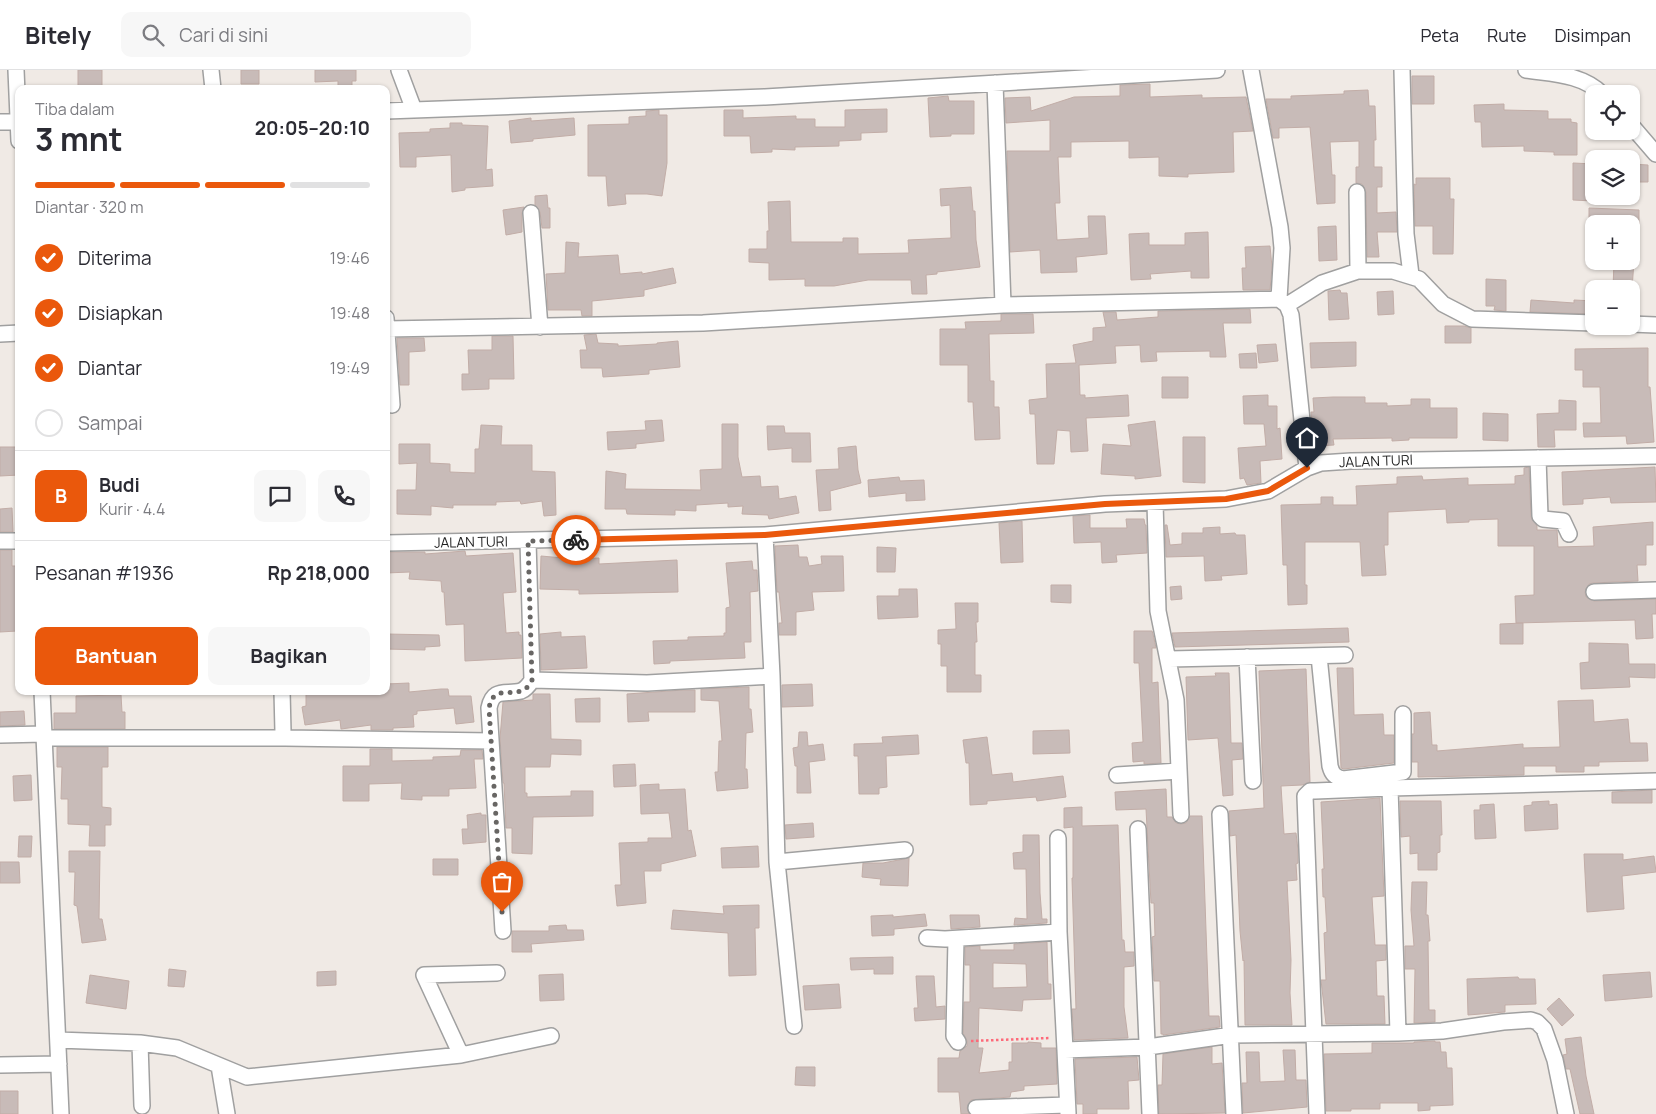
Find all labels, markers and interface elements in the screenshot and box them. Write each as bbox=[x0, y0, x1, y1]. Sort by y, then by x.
search box bbox=[121, 12, 471, 57]
text: Bitely bbox=[25, 18, 91, 51]
icon: search bbox=[139, 21, 167, 49]
text: Cari di sini bbox=[179, 22, 268, 48]
text: Peta bbox=[1420, 23, 1459, 47]
text: Rute bbox=[1487, 23, 1526, 47]
text: Disimpan bbox=[1554, 23, 1631, 47]
map controls bbox=[1585, 85, 1640, 335]
button: locate bbox=[1585, 85, 1640, 140]
text: Tiba dalam bbox=[35, 98, 114, 120]
text: 20:05–20:10 bbox=[255, 115, 370, 141]
text: 3 mnt bbox=[35, 117, 123, 161]
button: layers bbox=[1585, 150, 1640, 205]
text: Diantar · 320 m bbox=[35, 196, 143, 218]
button: + bbox=[1585, 215, 1640, 270]
icon: check bbox=[35, 244, 63, 272]
text: Diterima bbox=[78, 245, 151, 271]
text: 19:46 bbox=[330, 247, 370, 269]
button: − bbox=[1585, 280, 1640, 335]
icon: check bbox=[35, 299, 63, 327]
text: Disiapkan bbox=[78, 300, 163, 326]
text: 19:48 bbox=[330, 302, 370, 324]
icon: check bbox=[35, 354, 63, 382]
text: Diantar bbox=[78, 355, 142, 381]
text: 19:49 bbox=[330, 357, 370, 379]
text: Sampai bbox=[78, 410, 143, 436]
pin bbox=[1286, 417, 1328, 468]
icon: home bbox=[1293, 424, 1321, 452]
street label: JALAN TURI bbox=[1339, 450, 1413, 471]
button: chat bbox=[254, 470, 306, 522]
button: phone bbox=[318, 470, 370, 522]
text: Budi bbox=[99, 472, 140, 498]
text: B bbox=[55, 483, 67, 509]
text: Kurir · 4.4 bbox=[99, 498, 165, 520]
courier bbox=[551, 515, 601, 565]
icon: bike bbox=[562, 526, 590, 554]
street label: JALAN TURI bbox=[434, 531, 508, 552]
text: Pesanan #1936 bbox=[35, 560, 174, 586]
text: Rp 218,000 bbox=[267, 560, 370, 586]
button: Bantuan bbox=[35, 627, 198, 685]
button: Bagikan bbox=[208, 627, 370, 685]
pin bbox=[481, 861, 523, 912]
icon: bag bbox=[488, 868, 516, 896]

